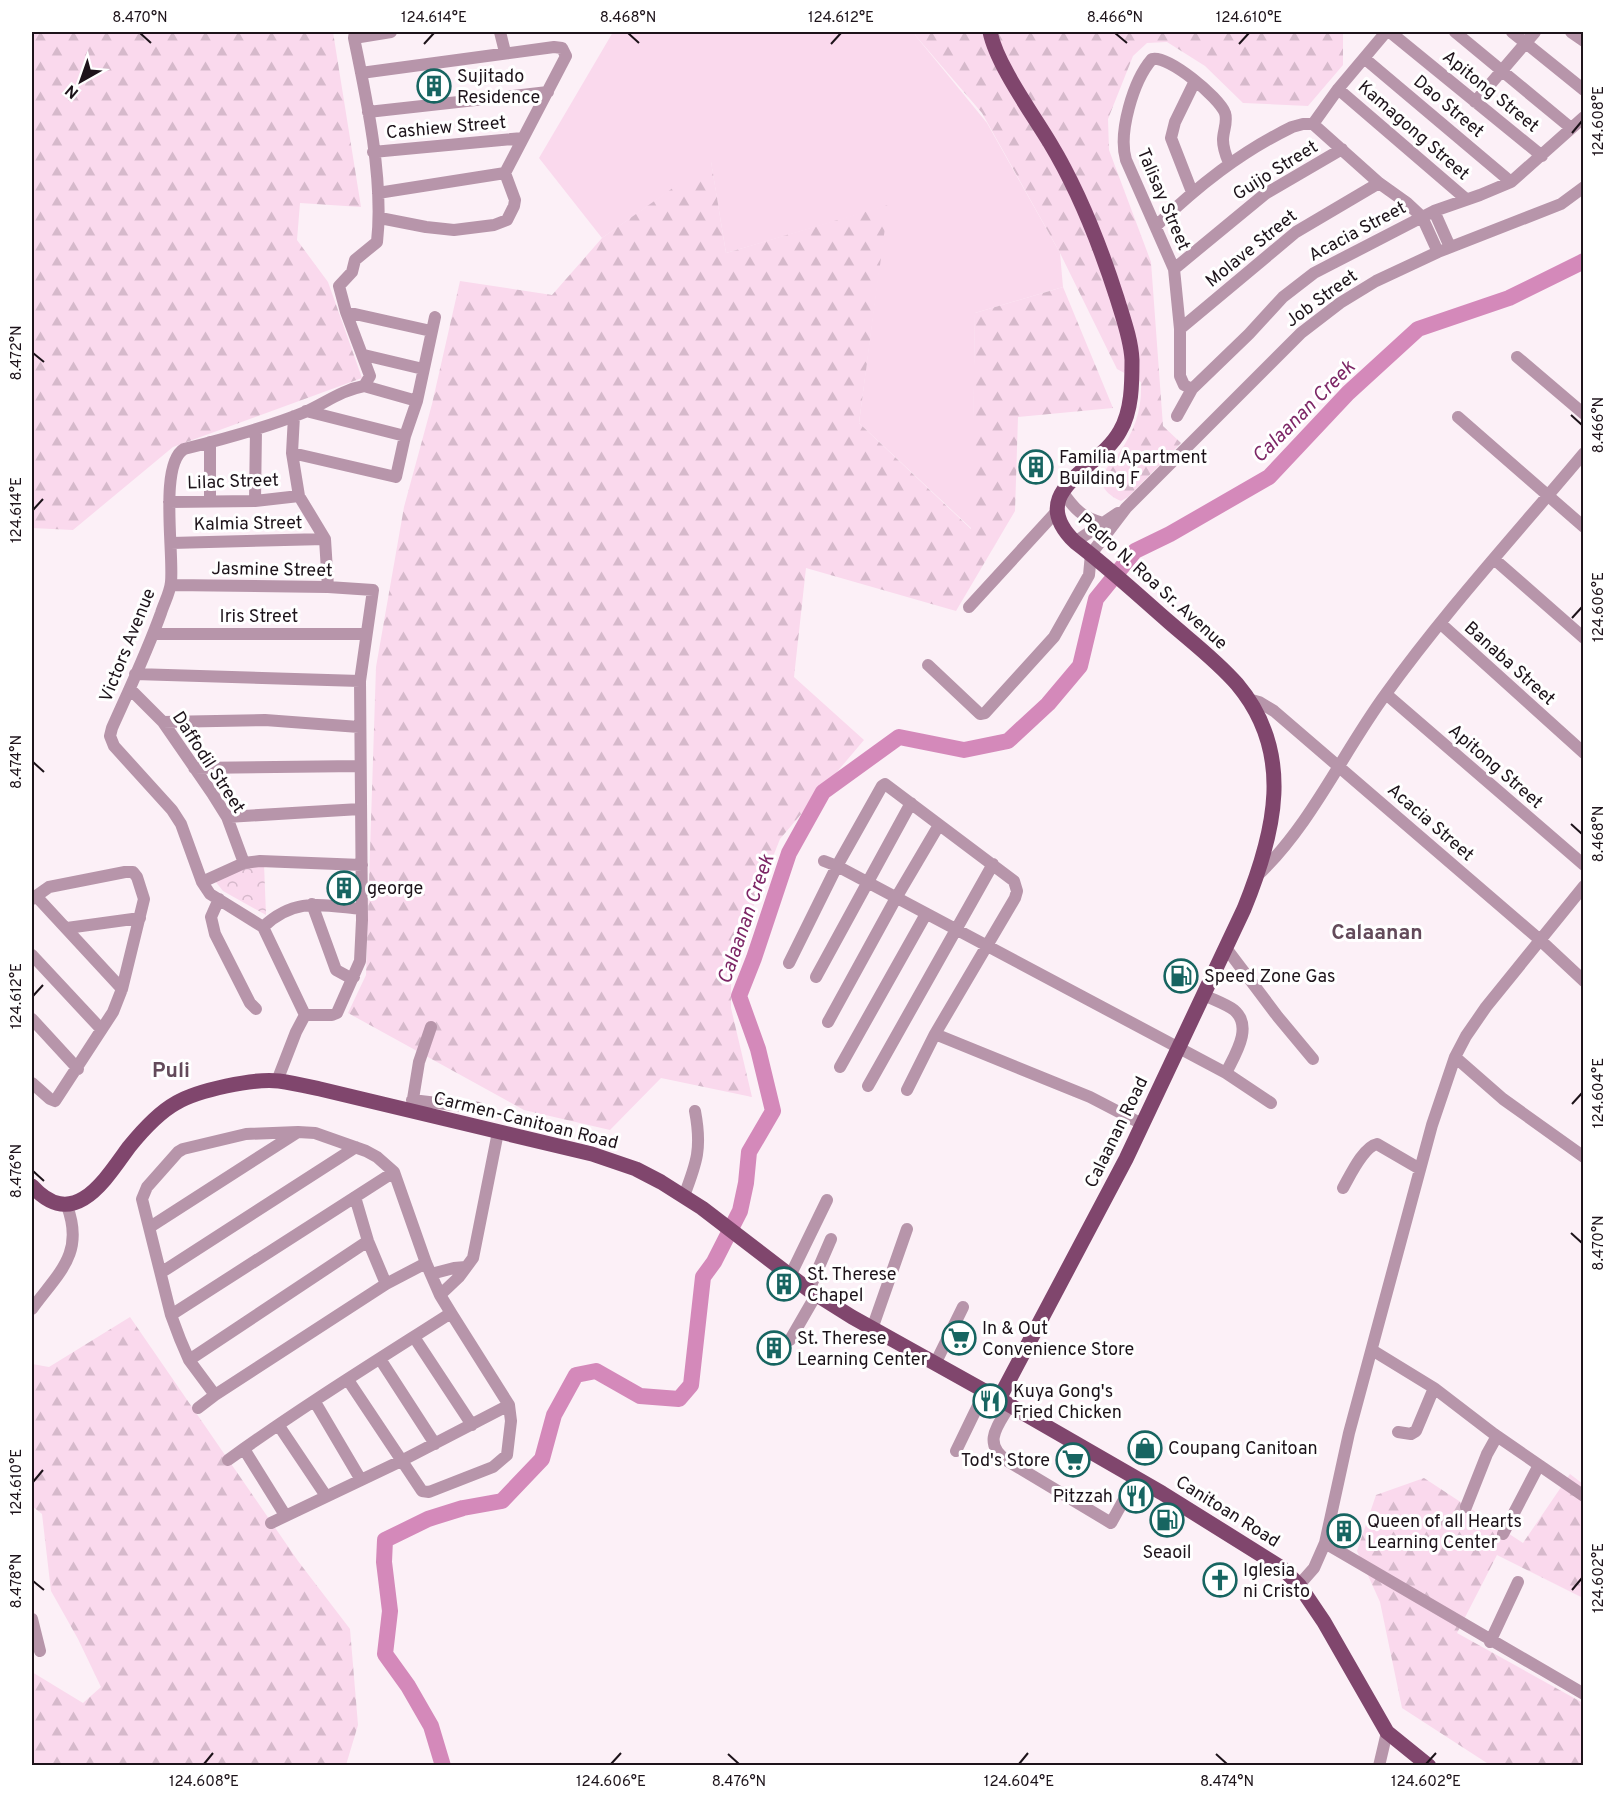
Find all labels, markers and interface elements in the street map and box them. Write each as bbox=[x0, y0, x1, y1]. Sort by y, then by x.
text: 8.470°N bbox=[112, 9, 168, 28]
text: 124.614°E bbox=[401, 9, 467, 28]
text: 8.468°N bbox=[600, 9, 656, 28]
text: 124.612°E bbox=[808, 9, 874, 28]
text: 8.466°N bbox=[1087, 9, 1143, 28]
text: 124.610°E bbox=[1216, 9, 1282, 28]
street label: Apitong Street bbox=[1437, 46, 1543, 138]
north arrow bbox=[51, 51, 111, 111]
place label: Sujitado Residence bbox=[457, 66, 540, 110]
building icon: Sujitado Residence bbox=[416, 68, 452, 104]
street label: Dao Street bbox=[1408, 71, 1488, 143]
street label: Kamagong Street bbox=[1352, 76, 1474, 186]
text: N bbox=[62, 80, 83, 102]
text: 124.608°E bbox=[1590, 86, 1609, 156]
street label: Cashiew Street bbox=[385, 112, 507, 145]
street label: Guijo Street bbox=[1229, 136, 1323, 206]
street label: Talisay Street bbox=[1131, 145, 1195, 254]
street label: Acacia Street bbox=[1305, 197, 1411, 268]
street label: Molave Street bbox=[1201, 205, 1302, 293]
street label: Job Street bbox=[1281, 265, 1363, 333]
text: 8.472°N bbox=[8, 325, 27, 381]
water label: Calaanan Creek bbox=[1247, 355, 1362, 470]
text: 8.466°N bbox=[1590, 397, 1609, 453]
place label: Familia Apartment Building F bbox=[1059, 447, 1207, 491]
building icon: Familia Apartment Building F bbox=[1018, 449, 1054, 485]
street label: Lilac Street bbox=[187, 469, 279, 496]
text: 124.614°E bbox=[8, 477, 27, 543]
street label: Pedro N. Roa Sr. Avenue bbox=[1072, 509, 1232, 655]
street label: Kalmia Street bbox=[193, 512, 303, 537]
street label: Jasmine Street bbox=[211, 558, 333, 583]
text: 124.606°E bbox=[1590, 572, 1609, 642]
street label: Victors Avenue bbox=[95, 585, 162, 706]
street label: Iris Street bbox=[220, 606, 298, 629]
street label: Banaba Street bbox=[1459, 617, 1559, 711]
street label: Daffodil Street bbox=[166, 707, 249, 818]
street label: Apitong Street bbox=[1443, 720, 1547, 814]
text: 8.474°N bbox=[8, 735, 27, 789]
street label: Acacia Street bbox=[1382, 779, 1478, 867]
text: 8.468°N bbox=[1590, 806, 1609, 862]
water label: Calaanan Creek bbox=[713, 850, 782, 988]
building icon: george bbox=[326, 870, 362, 906]
place label: george bbox=[367, 878, 423, 901]
district label: Calaanan bbox=[1331, 920, 1423, 947]
fuel station icon: Speed Zone Gas bbox=[1163, 958, 1199, 994]
text: 124.612°E bbox=[8, 963, 27, 1029]
place label: Speed Zone Gas bbox=[1204, 966, 1336, 989]
district label: Puli bbox=[152, 1058, 190, 1085]
text: 124.604°E bbox=[1590, 1058, 1609, 1128]
street label: Calaanan Road bbox=[1080, 1073, 1154, 1192]
street label: Carmen-Canitoan Road bbox=[431, 1087, 620, 1156]
text: 8.476°N bbox=[8, 1144, 27, 1198]
text: 8.470°N bbox=[1590, 1215, 1609, 1271]
place label: St. Therese Chapel bbox=[807, 1264, 896, 1308]
building icon: St. Therese Chapel bbox=[766, 1266, 802, 1302]
place label: In & Out Convenience Store bbox=[982, 1318, 1134, 1362]
supermarket icon: In & Out Convenience Store bbox=[941, 1320, 977, 1356]
place label: St. Therese Learning Center bbox=[797, 1328, 928, 1372]
building icon: St. Therese Learning Center bbox=[756, 1330, 792, 1366]
place label: Kuya Gong's Fried Chicken bbox=[1013, 1381, 1122, 1425]
restaurant icon: Kuya Gong's Fried Chicken bbox=[972, 1383, 1008, 1419]
shop icon: Coupang Canitoan bbox=[1127, 1430, 1163, 1466]
place label: Coupang Canitoan bbox=[1168, 1438, 1318, 1461]
supermarket icon: Tod's Store bbox=[1055, 1442, 1091, 1478]
text: 124.610°E bbox=[8, 1449, 27, 1515]
place label: Tod's Store bbox=[961, 1450, 1050, 1473]
street label: Canitoan Road bbox=[1171, 1471, 1284, 1553]
restaurant icon: Pitzzah bbox=[1118, 1478, 1154, 1514]
place label: Pitzzah bbox=[1053, 1486, 1113, 1509]
fuel station icon: Seaoil bbox=[1149, 1502, 1185, 1538]
place label: Queen of all Hearts Learning Center bbox=[1367, 1511, 1522, 1555]
building icon: Queen of all Hearts Learning Center bbox=[1326, 1513, 1362, 1549]
place label: Seaoil bbox=[1142, 1542, 1192, 1565]
text: 124.602°E bbox=[1590, 1543, 1609, 1613]
text: 8.478°N bbox=[8, 1554, 27, 1608]
place label: Iglesia ni Cristo bbox=[1243, 1560, 1310, 1604]
church icon: Iglesia ni Cristo bbox=[1202, 1562, 1238, 1598]
text: 124.608°E bbox=[169, 1773, 239, 1792]
text: 124.606°E bbox=[576, 1773, 646, 1792]
text: 8.476°N bbox=[712, 1773, 766, 1792]
text: 124.604°E bbox=[984, 1773, 1054, 1792]
text: 8.474°N bbox=[1200, 1773, 1254, 1792]
text: 124.602°E bbox=[1391, 1773, 1461, 1792]

